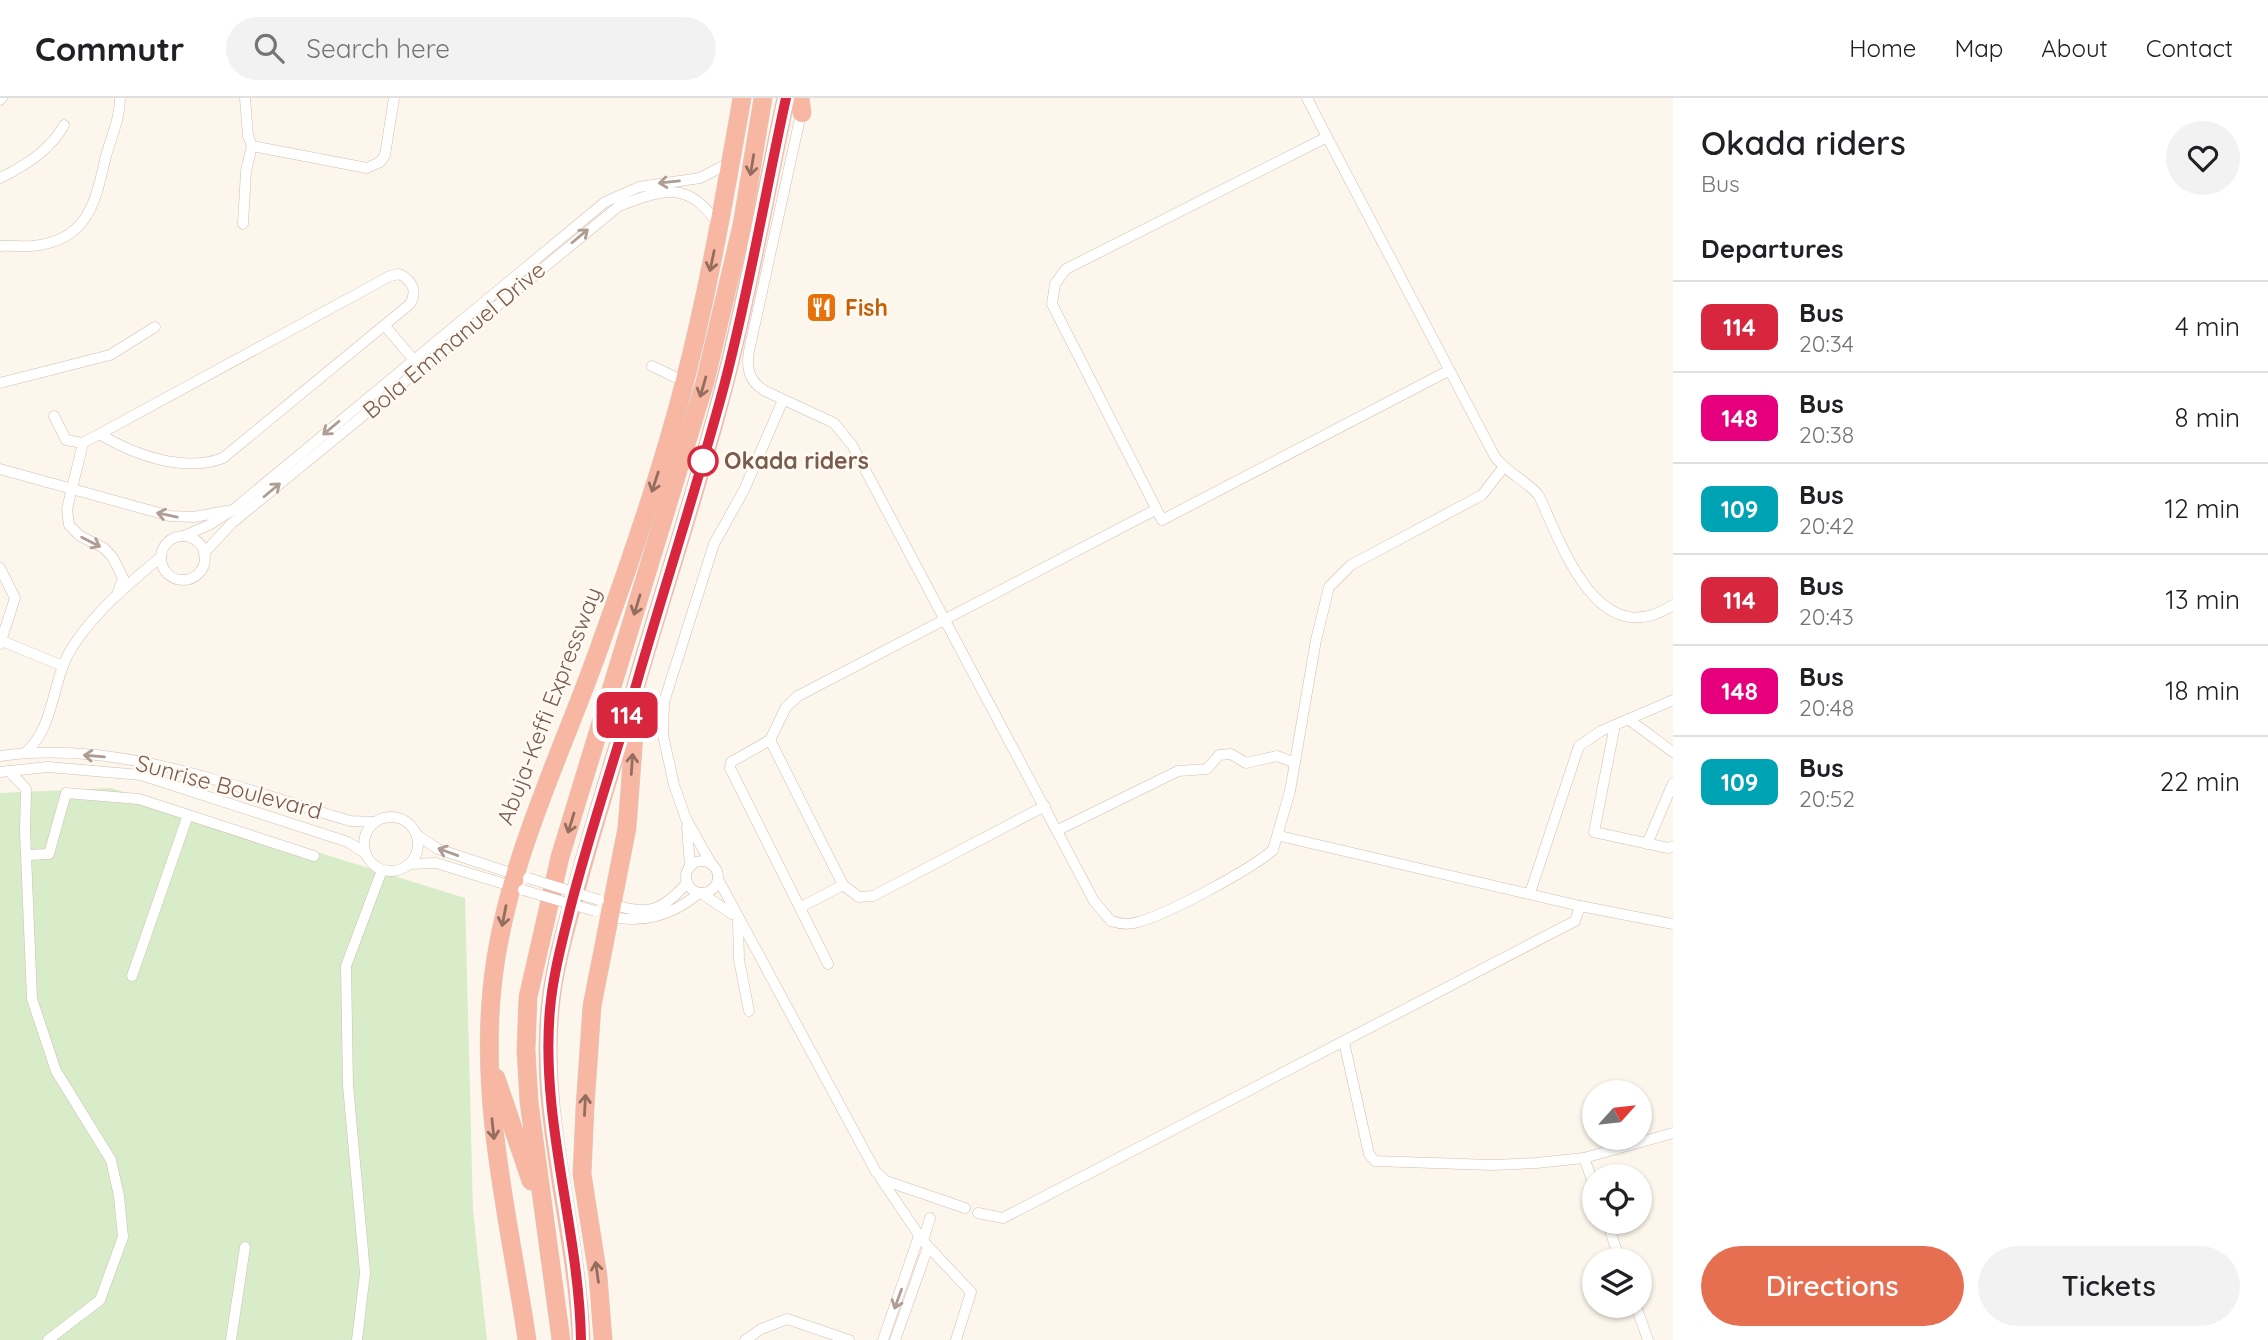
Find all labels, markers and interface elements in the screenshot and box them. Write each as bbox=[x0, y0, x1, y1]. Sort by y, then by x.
search box bbox=[226, 17, 716, 80]
text: Commutr bbox=[35, 28, 184, 69]
icon: search bbox=[250, 29, 288, 67]
text: Search here bbox=[306, 32, 450, 65]
text: Home bbox=[1849, 33, 1916, 63]
text: Map bbox=[1954, 33, 2003, 63]
text: About bbox=[2041, 33, 2108, 63]
text: Contact bbox=[2146, 33, 2233, 63]
button: heart bbox=[2166, 121, 2240, 195]
text: Okada riders bbox=[1701, 122, 1906, 163]
one-way arrow bbox=[745, 153, 758, 176]
text: Bus bbox=[1701, 169, 1740, 198]
one-way arrow bbox=[659, 176, 681, 189]
one-way arrow bbox=[570, 229, 588, 244]
text: Departures bbox=[1701, 232, 1844, 265]
one-way arrow bbox=[704, 249, 718, 272]
street label: Bola Emmanuel Drive bbox=[356, 255, 551, 425]
restaurant icon: Fish bbox=[805, 291, 839, 325]
place label: Fish bbox=[845, 293, 888, 322]
text: Bus bbox=[1799, 296, 1844, 329]
text: 4 min bbox=[2175, 310, 2240, 343]
text: 114 bbox=[1723, 312, 1756, 342]
text: 20:34 bbox=[1799, 329, 1854, 358]
one-way arrow bbox=[695, 376, 708, 398]
text: Bus bbox=[1799, 387, 1844, 420]
text: 8 min bbox=[2175, 401, 2240, 434]
text: 148 bbox=[1721, 403, 1758, 433]
one-way arrow bbox=[322, 420, 340, 436]
text: 20:38 bbox=[1799, 420, 1854, 449]
marker: Okada riders bbox=[688, 446, 718, 476]
place label: Okada riders bbox=[724, 446, 869, 475]
one-way arrow bbox=[648, 470, 661, 492]
text: Bus bbox=[1799, 478, 1844, 511]
one-way arrow bbox=[262, 483, 280, 498]
text: 12 min bbox=[2165, 492, 2240, 525]
text: 109 bbox=[1721, 494, 1758, 524]
one-way arrow bbox=[156, 508, 179, 521]
text: 20:42 bbox=[1799, 511, 1855, 540]
one-way arrow bbox=[81, 535, 101, 549]
text: Bus bbox=[1799, 569, 1844, 602]
street label: Abuja-Keffi Expressway bbox=[490, 583, 607, 829]
text: 13 min bbox=[2165, 583, 2240, 616]
text: 114 bbox=[1723, 585, 1756, 615]
one-way arrow bbox=[629, 594, 642, 616]
text: 20:43 bbox=[1799, 602, 1854, 631]
text: Bus bbox=[1799, 660, 1844, 693]
text: 18 min bbox=[2165, 674, 2240, 707]
text: 148 bbox=[1721, 676, 1758, 706]
line badge: 114 bbox=[587, 692, 667, 738]
text: 20:48 bbox=[1799, 693, 1854, 722]
text: 114 bbox=[611, 700, 643, 730]
street label: Sunrise Boulevard bbox=[133, 748, 325, 825]
one-way arrow bbox=[83, 749, 106, 762]
text: Bus bbox=[1799, 751, 1844, 784]
one-way arrow bbox=[625, 753, 638, 776]
text: 22 min bbox=[2160, 765, 2240, 798]
text: 109 bbox=[1721, 767, 1758, 797]
text: 20:52 bbox=[1799, 784, 1855, 813]
one-way arrow bbox=[563, 811, 576, 833]
one-way arrow bbox=[437, 845, 459, 857]
one-way arrow bbox=[497, 904, 511, 927]
north arrow bbox=[1582, 1080, 1652, 1150]
map controls bbox=[1582, 1080, 1652, 1318]
one-way arrow bbox=[579, 1095, 592, 1117]
one-way arrow bbox=[486, 1117, 499, 1140]
button: locate bbox=[1582, 1164, 1652, 1234]
button: Directions bbox=[1701, 1246, 1964, 1326]
button: Tickets bbox=[1978, 1246, 2240, 1326]
button: layers bbox=[1582, 1248, 1652, 1318]
one-way arrow bbox=[590, 1261, 603, 1284]
one-way arrow bbox=[891, 1288, 903, 1310]

